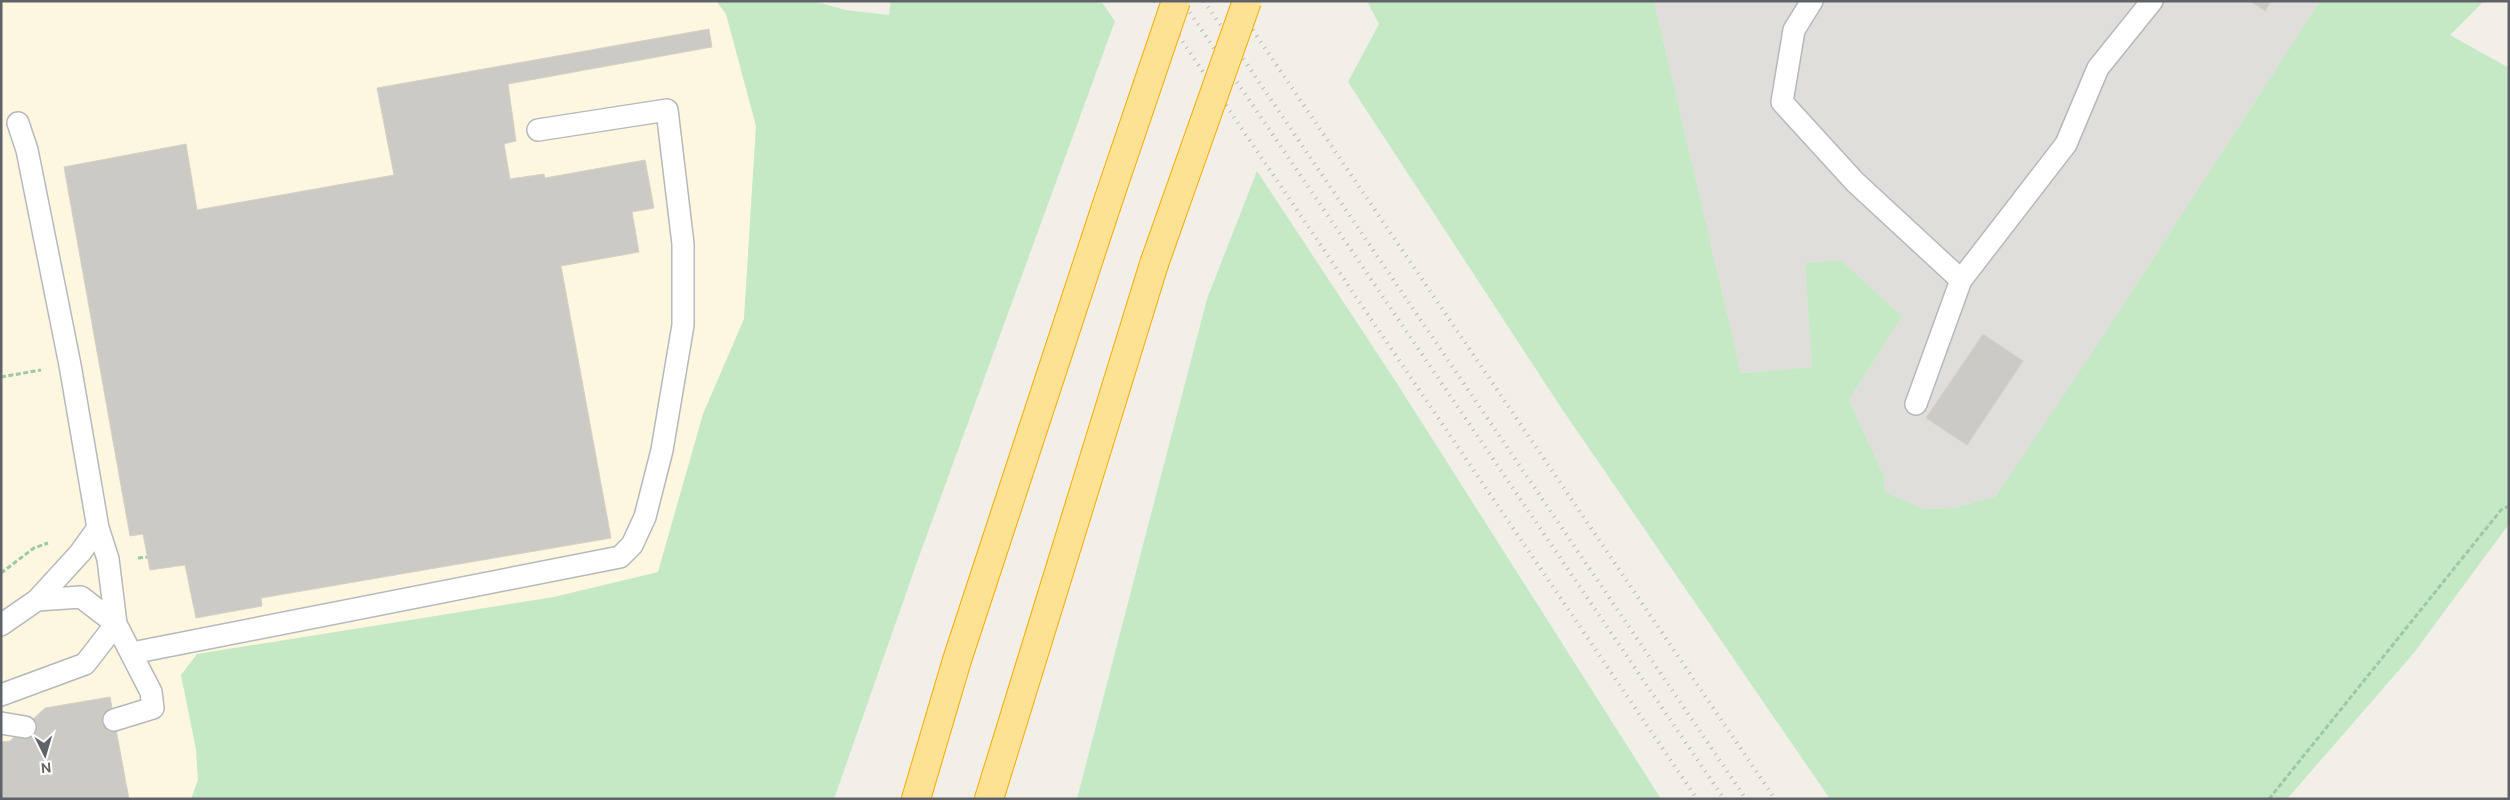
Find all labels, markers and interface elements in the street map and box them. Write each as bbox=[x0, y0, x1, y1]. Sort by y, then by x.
north arrow bbox=[20, 730, 70, 780]
text: N bbox=[40, 759, 52, 777]

